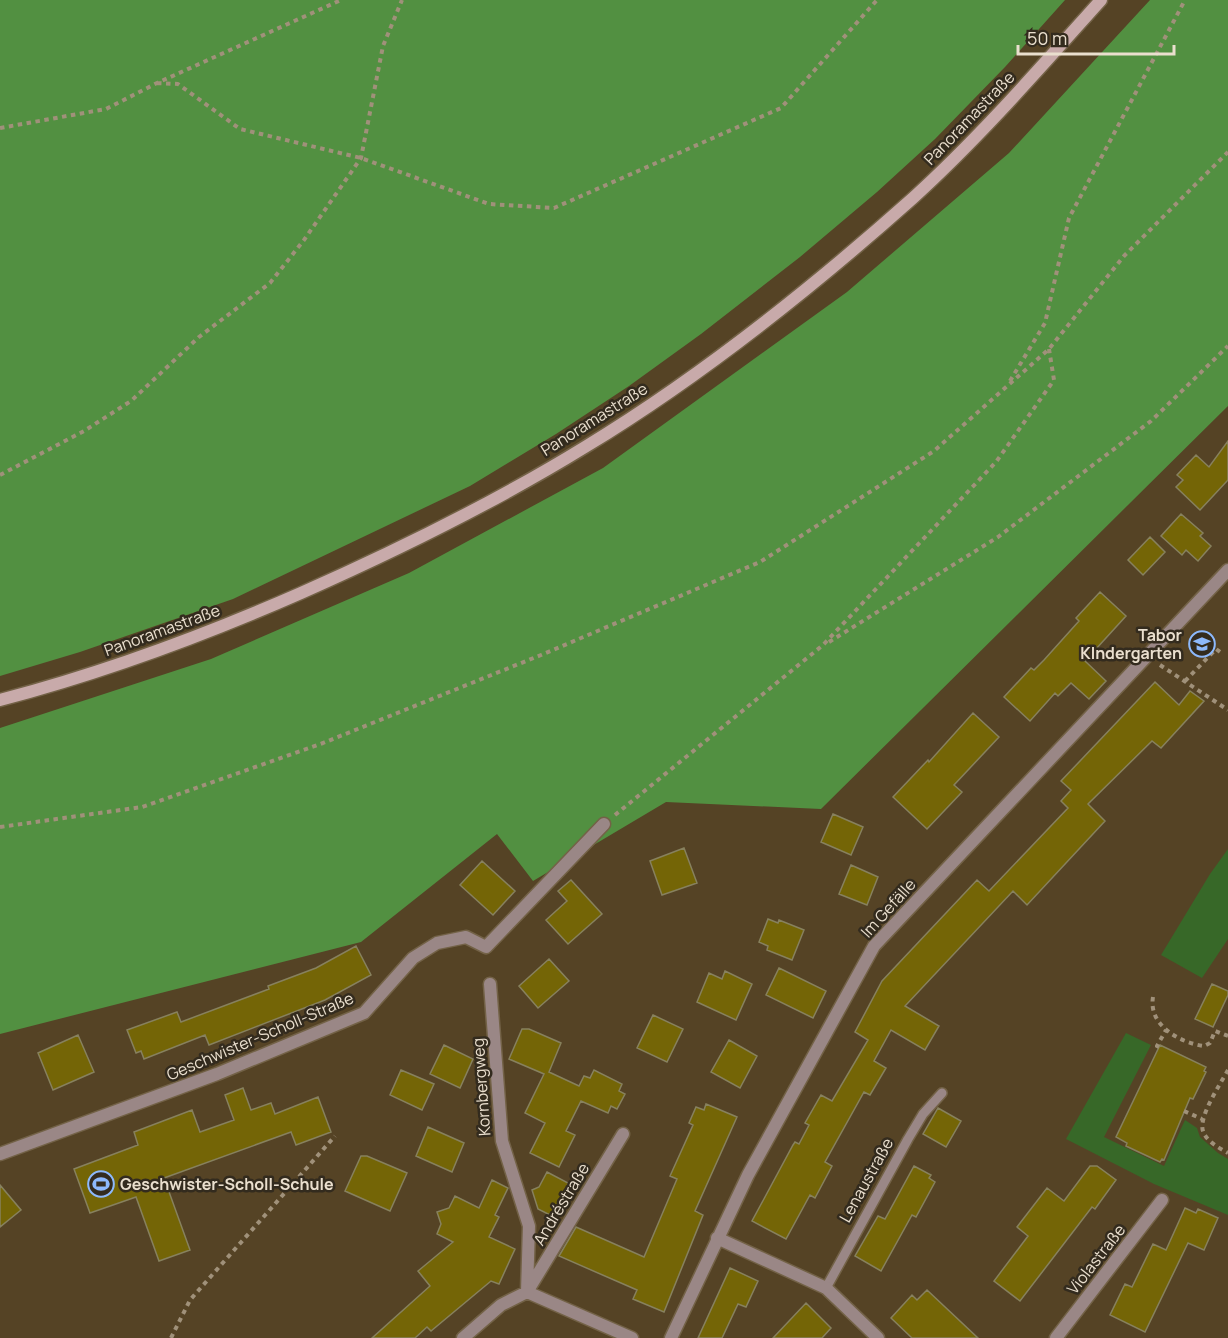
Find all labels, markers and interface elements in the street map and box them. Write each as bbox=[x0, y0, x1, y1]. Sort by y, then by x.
scale bar bbox=[1018, 18, 1174, 56]
text: 50 m bbox=[1027, 26, 1067, 50]
street label: Panoramastraße bbox=[919, 66, 1019, 170]
street label: Panoramastraße bbox=[536, 377, 652, 461]
street label: Panoramastraße bbox=[101, 599, 223, 661]
place label: Tabor KIndergarten bbox=[1080, 624, 1182, 664]
school or university icon: Tabor KIndergarten bbox=[1187, 629, 1217, 659]
street label: Im Gefälle bbox=[856, 874, 920, 942]
street label: Geschwister-Scholl-Straße bbox=[163, 987, 357, 1085]
street label: Kornbergweg bbox=[467, 1037, 495, 1137]
street label: Lenaustraße bbox=[834, 1134, 898, 1226]
street label: Andréstraße bbox=[528, 1159, 594, 1249]
sports icon: Geschwister-Scholl-Schule bbox=[86, 1169, 116, 1199]
place label: Geschwister-Scholl-Schule bbox=[120, 1173, 334, 1195]
street label: Violastraße bbox=[1062, 1219, 1130, 1299]

